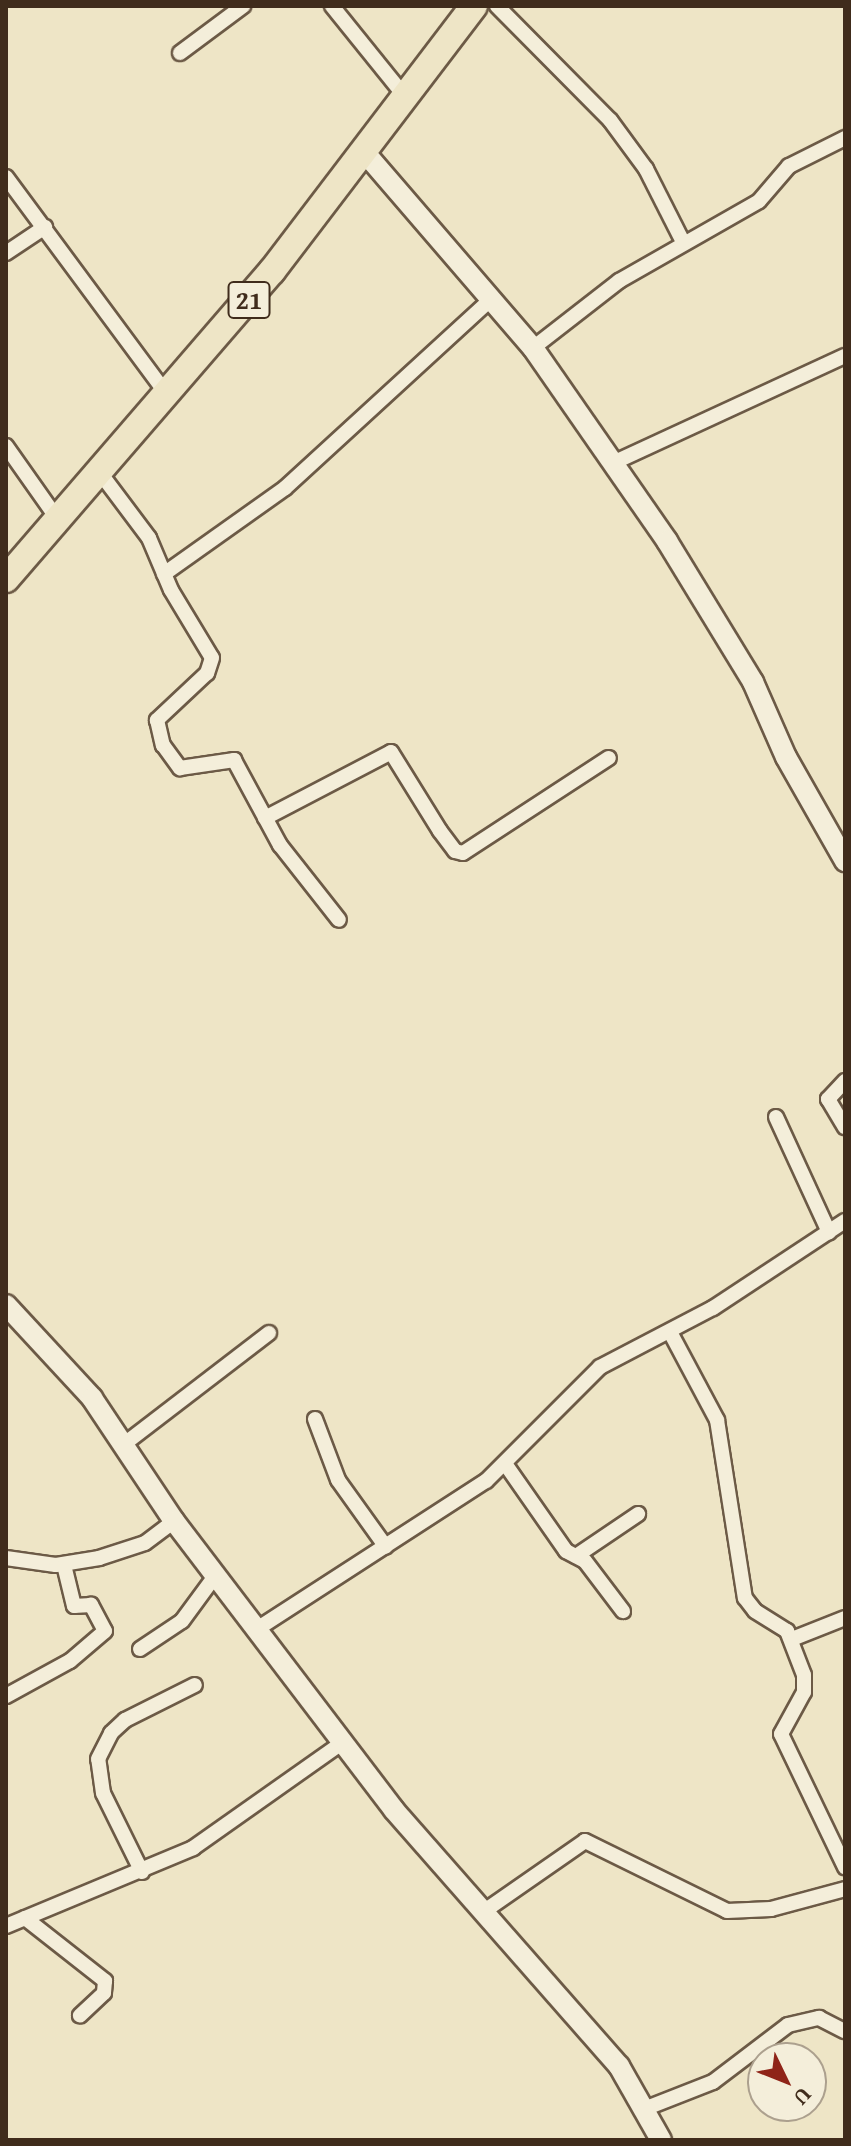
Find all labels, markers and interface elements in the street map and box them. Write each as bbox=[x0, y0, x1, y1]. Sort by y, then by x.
road number: 21 bbox=[227, 278, 271, 322]
north arrow bbox=[747, 2042, 827, 2122]
text: U bbox=[786, 2081, 820, 2113]

